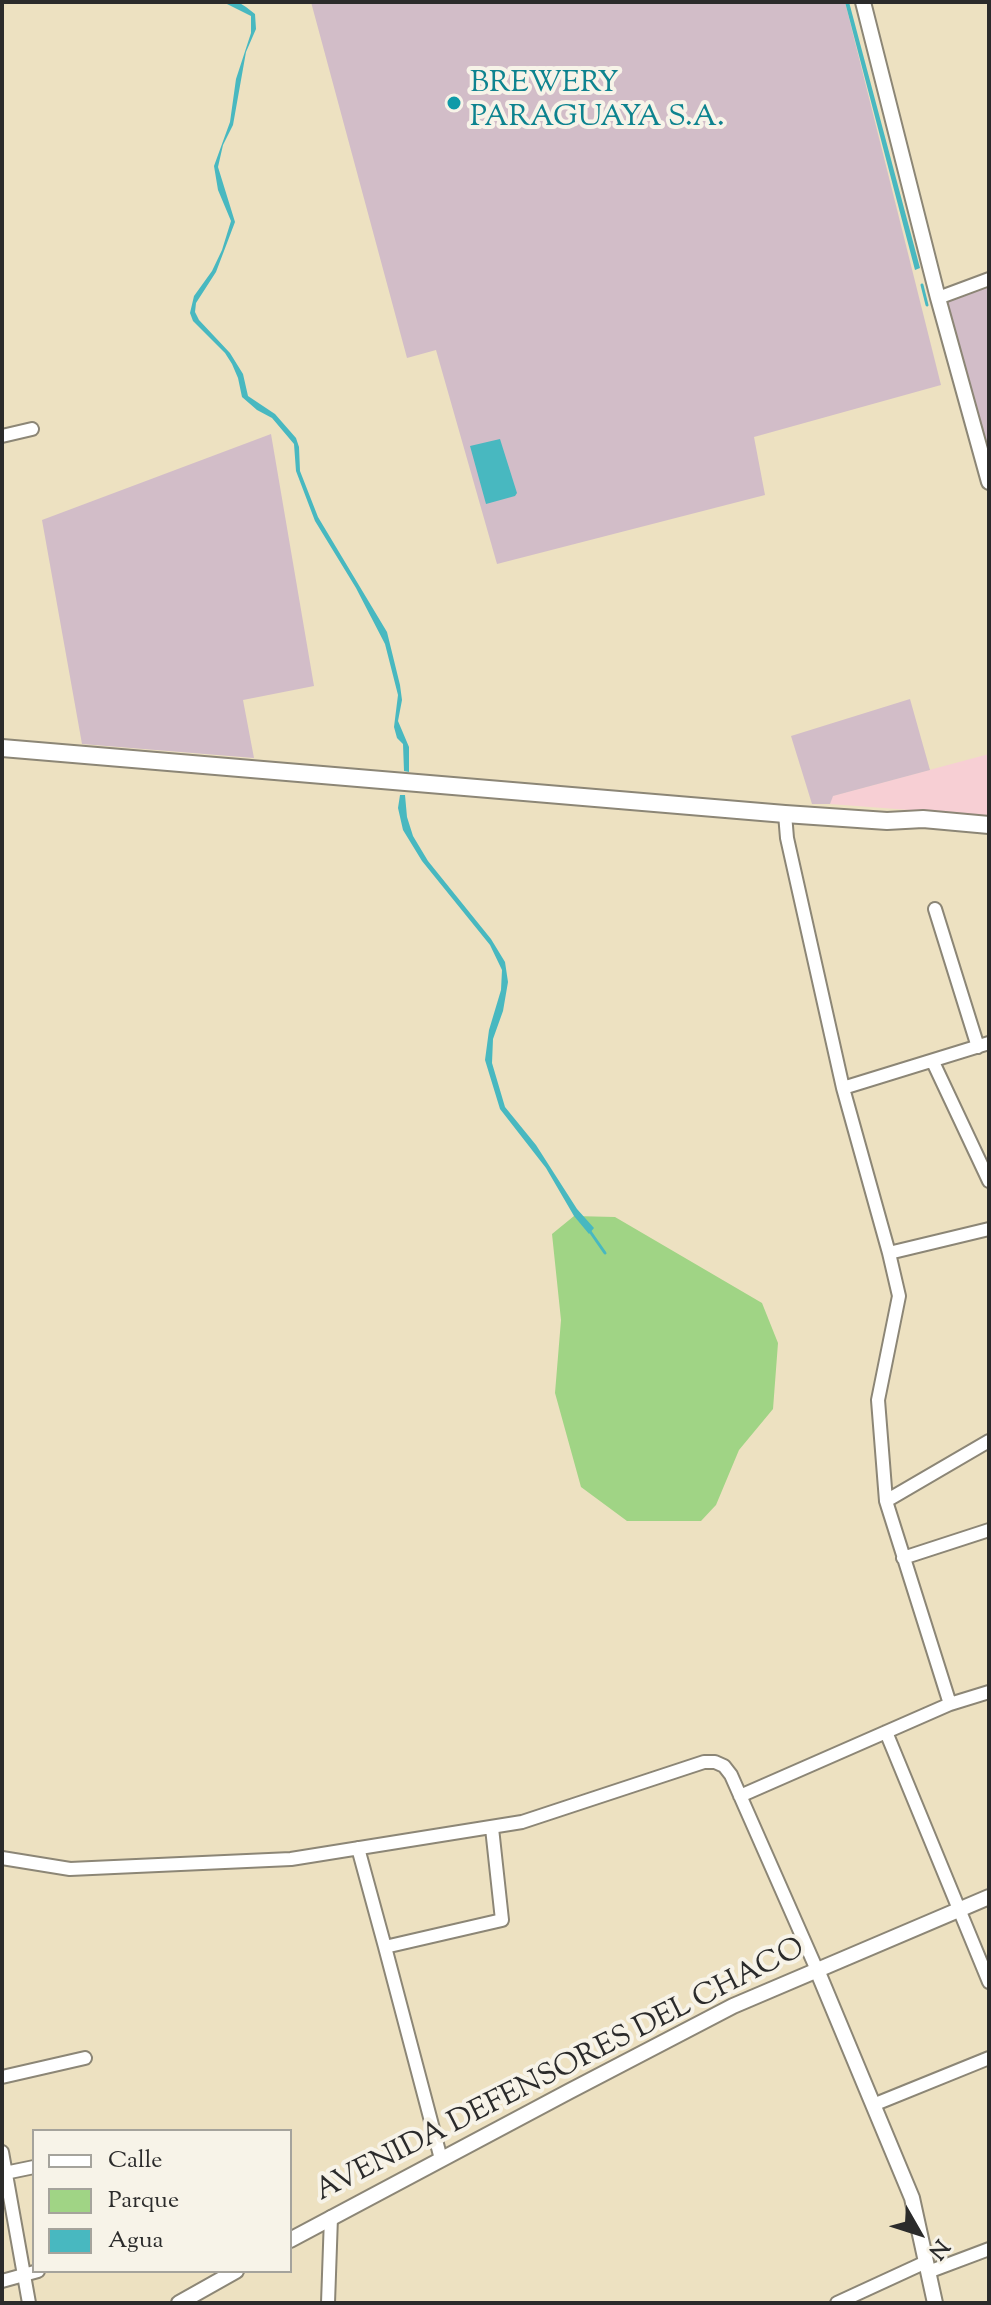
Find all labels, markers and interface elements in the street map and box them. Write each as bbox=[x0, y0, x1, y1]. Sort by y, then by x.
place label: BREWERY PARAGUAYA S.A. bbox=[470, 68, 725, 138]
marker: BREWERY PARAGUAYA S.A. bbox=[445, 94, 463, 112]
street label: AVENIDA DEFENSORES DEL CHACO bbox=[310, 1932, 812, 2212]
legend bbox=[32, 2129, 292, 2273]
text: Calle bbox=[108, 2144, 162, 2178]
text: Parque bbox=[108, 2184, 179, 2218]
north arrow bbox=[879, 2193, 959, 2273]
text: Agua bbox=[108, 2224, 164, 2258]
text: N bbox=[920, 2231, 956, 2265]

